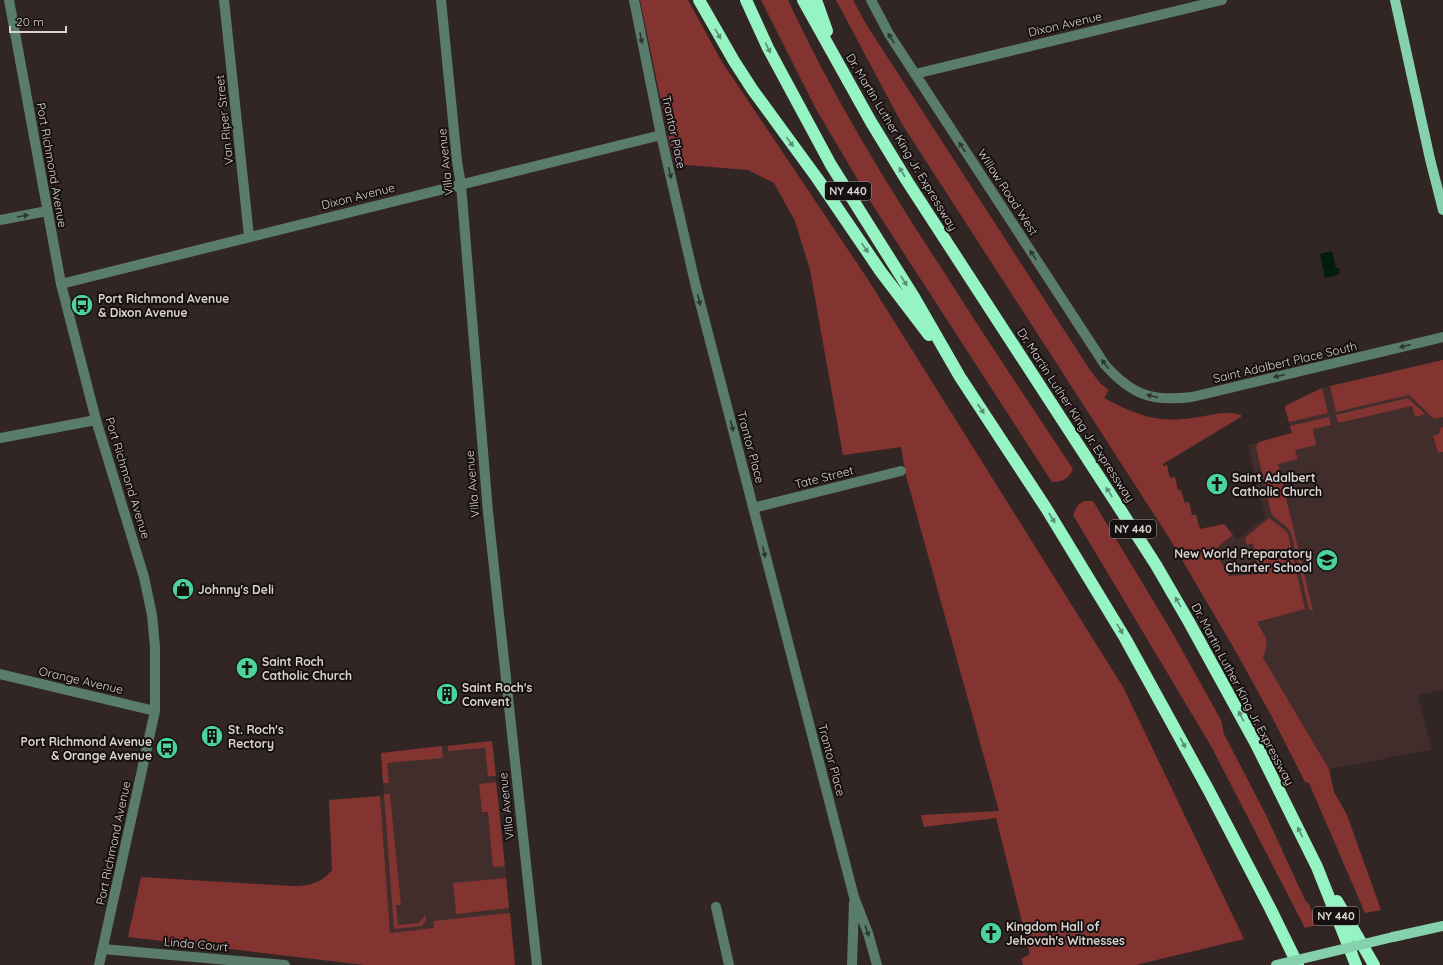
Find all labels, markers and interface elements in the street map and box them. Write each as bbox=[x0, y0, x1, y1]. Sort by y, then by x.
scale bar bbox=[10, 8, 66, 34]
street label: Dixon Avenue bbox=[1027, 8, 1104, 40]
text: 20 m bbox=[16, 14, 44, 29]
one-way arrow bbox=[715, 28, 722, 40]
one-way arrow bbox=[639, 32, 645, 44]
one-way arrow bbox=[888, 32, 895, 44]
one-way arrow bbox=[765, 42, 771, 54]
street label: Dr. Martin Luther King Jr. Expressway bbox=[843, 51, 961, 233]
street label: Van Riper Street bbox=[212, 74, 236, 166]
street label: Trantor Place bbox=[659, 94, 689, 170]
street label: Port Richmond Avenue bbox=[34, 101, 70, 229]
street label: Villa Avenue bbox=[434, 127, 456, 196]
one-way arrow bbox=[786, 137, 794, 147]
one-way arrow bbox=[958, 142, 966, 152]
street label: Willow Road West bbox=[974, 146, 1042, 238]
one-way arrow bbox=[667, 167, 673, 179]
one-way arrow bbox=[898, 167, 906, 177]
street label: Dixon Avenue bbox=[320, 180, 397, 212]
road number: NY 440 bbox=[825, 182, 871, 200]
one-way arrow bbox=[17, 212, 30, 218]
one-way arrow bbox=[861, 243, 869, 254]
one-way arrow bbox=[1030, 250, 1037, 261]
one-way arrow bbox=[900, 276, 908, 286]
place label: Port Richmond Avenue & Dixon Avenue bbox=[98, 291, 229, 320]
bus stop icon: Port Richmond Avenue & Dixon Avenue bbox=[69, 292, 95, 318]
one-way arrow bbox=[697, 294, 703, 306]
street label: Dr. Martin Luther King Jr. Expressway bbox=[1014, 325, 1138, 505]
street label: Saint Adalbert Place South bbox=[1212, 338, 1358, 386]
one-way arrow bbox=[1399, 344, 1411, 350]
one-way arrow bbox=[1101, 358, 1109, 369]
one-way arrow bbox=[1272, 374, 1285, 380]
one-way arrow bbox=[1145, 393, 1158, 399]
one-way arrow bbox=[977, 404, 985, 414]
street label: Trantor Place bbox=[734, 409, 768, 485]
street label: Port Richmond Avenue bbox=[102, 415, 154, 541]
one-way arrow bbox=[729, 420, 735, 432]
street label: Villa Avenue bbox=[462, 449, 482, 518]
street label: Tate Street bbox=[793, 462, 855, 492]
place label: Saint Adalbert Catholic Church bbox=[1232, 470, 1322, 499]
church icon: Saint Adalbert Catholic Church bbox=[1204, 471, 1230, 497]
one-way arrow bbox=[1105, 487, 1113, 497]
one-way arrow bbox=[1048, 513, 1056, 523]
road number: NY 440 bbox=[1110, 520, 1156, 538]
one-way arrow bbox=[762, 545, 768, 558]
place label: New World Preparatory Charter School bbox=[1174, 546, 1312, 575]
school or university icon: New World Preparatory Charter School bbox=[1314, 547, 1340, 573]
shop icon: Johnny's Deli bbox=[170, 576, 196, 602]
place label: Johnny's Deli bbox=[198, 582, 274, 597]
one-way arrow bbox=[1174, 596, 1181, 608]
street label: Dr. Martin Luther King Jr. Expressway bbox=[1188, 600, 1298, 788]
one-way arrow bbox=[1116, 623, 1123, 635]
place label: Saint Roch Catholic Church bbox=[262, 654, 352, 683]
church icon: Saint Roch Catholic Church bbox=[234, 655, 260, 681]
street label: Orange Avenue bbox=[37, 663, 125, 697]
place label: Saint Roch's Convent bbox=[462, 680, 532, 709]
building icon: Saint Roch's Convent bbox=[434, 681, 460, 707]
one-way arrow bbox=[1238, 710, 1244, 722]
place label: St. Roch's Rectory bbox=[228, 722, 284, 751]
street label: Trantor Place bbox=[815, 722, 849, 798]
building icon: St. Roch's Rectory bbox=[199, 723, 225, 749]
place label: Port Richmond Avenue & Orange Avenue bbox=[21, 734, 152, 763]
bus stop icon: Port Richmond Avenue & Orange Avenue bbox=[154, 735, 180, 761]
one-way arrow bbox=[1180, 737, 1186, 748]
street label: Villa Avenue bbox=[495, 771, 517, 840]
street label: Port Richmond Avenue bbox=[93, 779, 134, 906]
one-way arrow bbox=[1297, 826, 1303, 837]
road number: NY 440 bbox=[1313, 907, 1359, 925]
place label: Kingdom Hall of Jehovah's Witnesses bbox=[1006, 919, 1125, 948]
church icon: Kingdom Hall of Jehovah's Witnesses bbox=[978, 920, 1004, 946]
one-way arrow bbox=[864, 925, 870, 937]
street label: Linda Court bbox=[163, 934, 229, 954]

